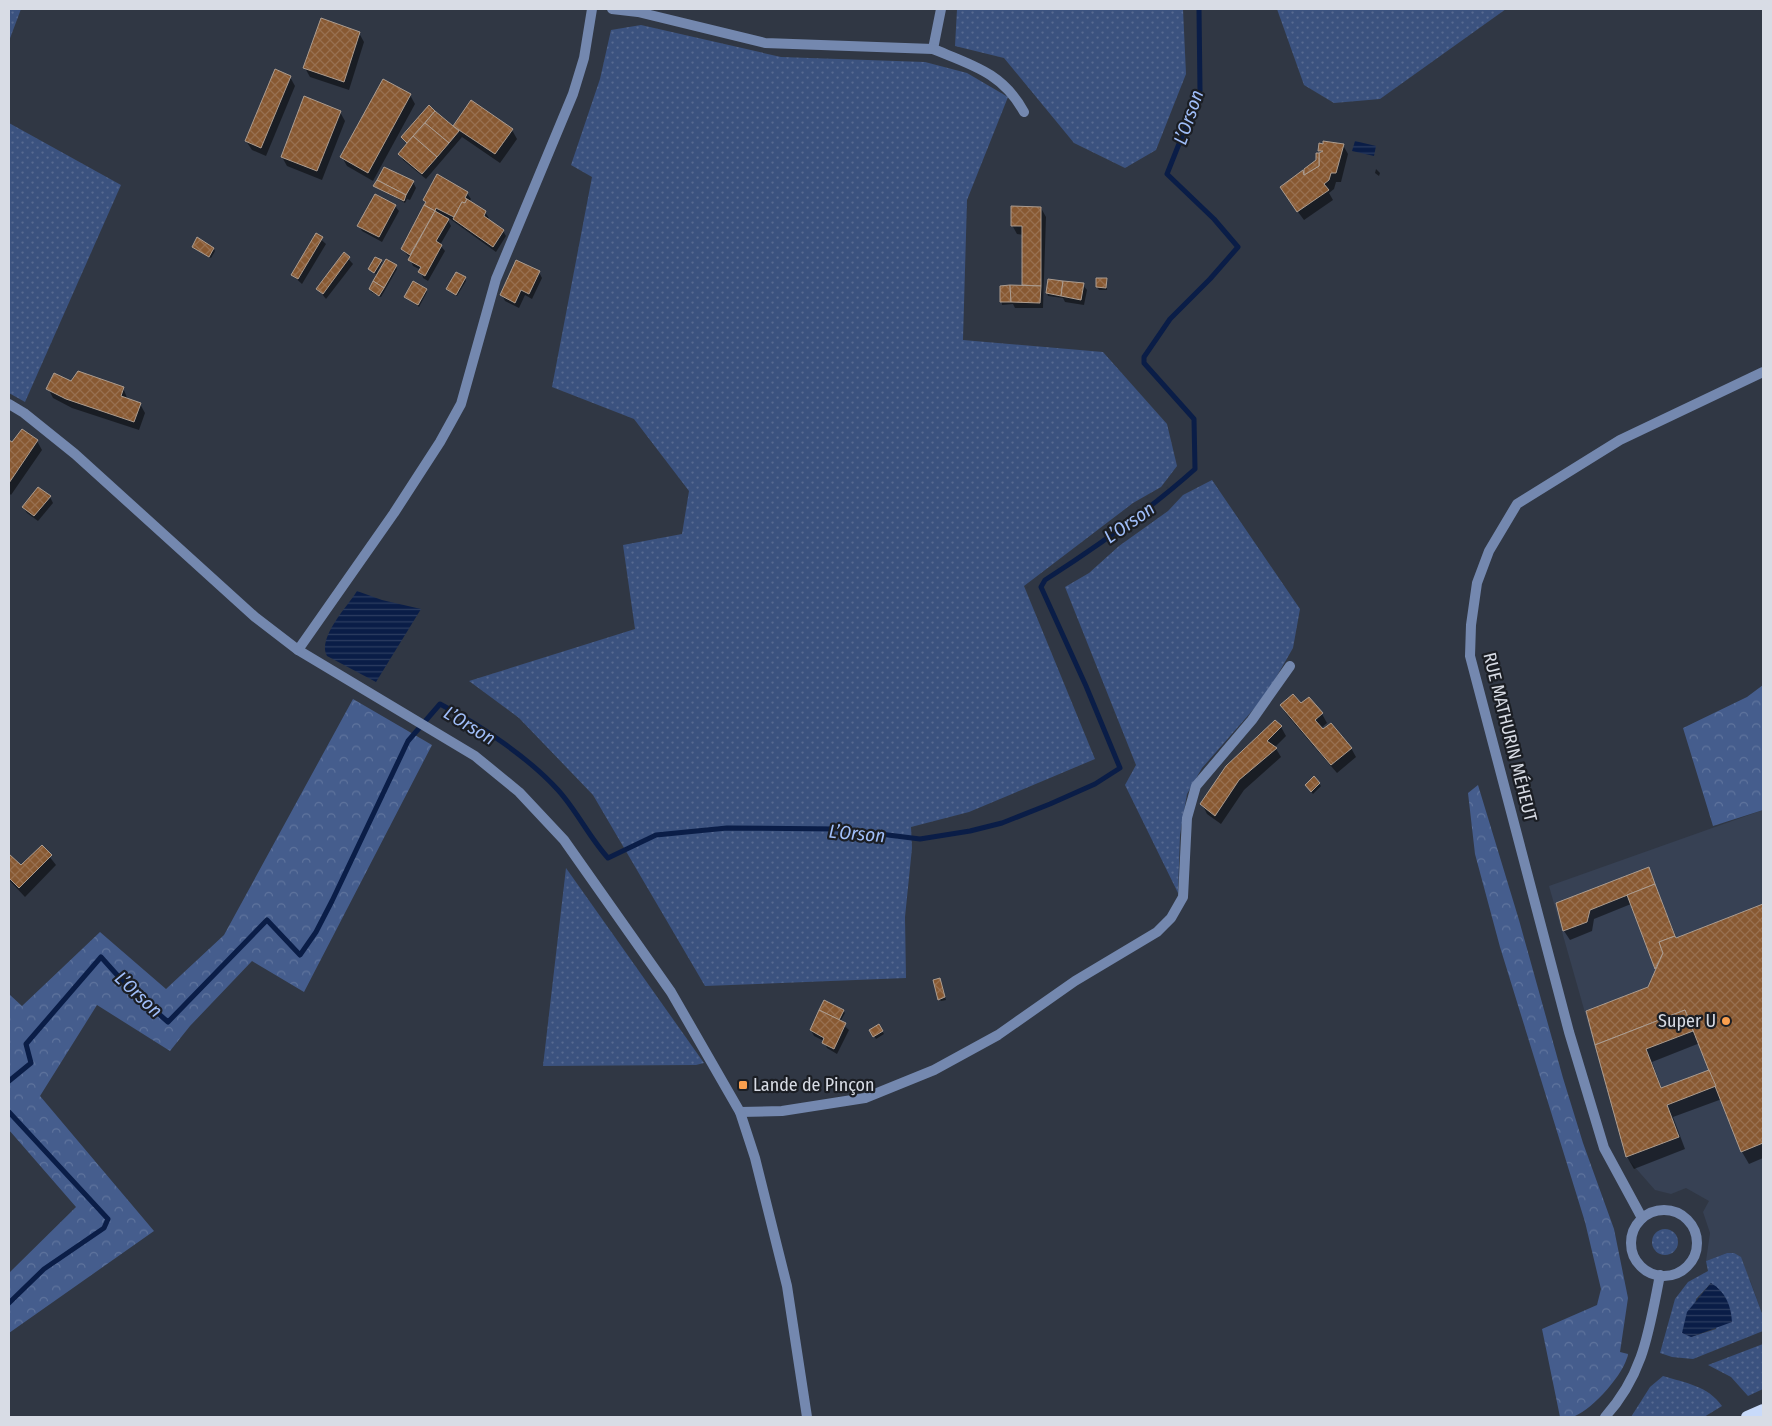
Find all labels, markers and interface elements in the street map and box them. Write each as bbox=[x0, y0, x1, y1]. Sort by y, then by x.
water label: L’Orson bbox=[1168, 87, 1209, 148]
water label: L’Orson bbox=[1100, 497, 1159, 548]
street label: RUE MATHURIN MÉHEUT bbox=[1478, 650, 1543, 824]
water label: L’Orson bbox=[440, 701, 500, 750]
water label: L’Orson bbox=[828, 820, 886, 847]
water label: L’Orson bbox=[110, 967, 167, 1022]
place label: Super U bbox=[1658, 1010, 1716, 1032]
marker: Super U bbox=[1720, 1015, 1732, 1027]
place label: Lande de Pinçon bbox=[753, 1074, 874, 1096]
marker: Lande de Pinçon bbox=[737, 1079, 749, 1091]

